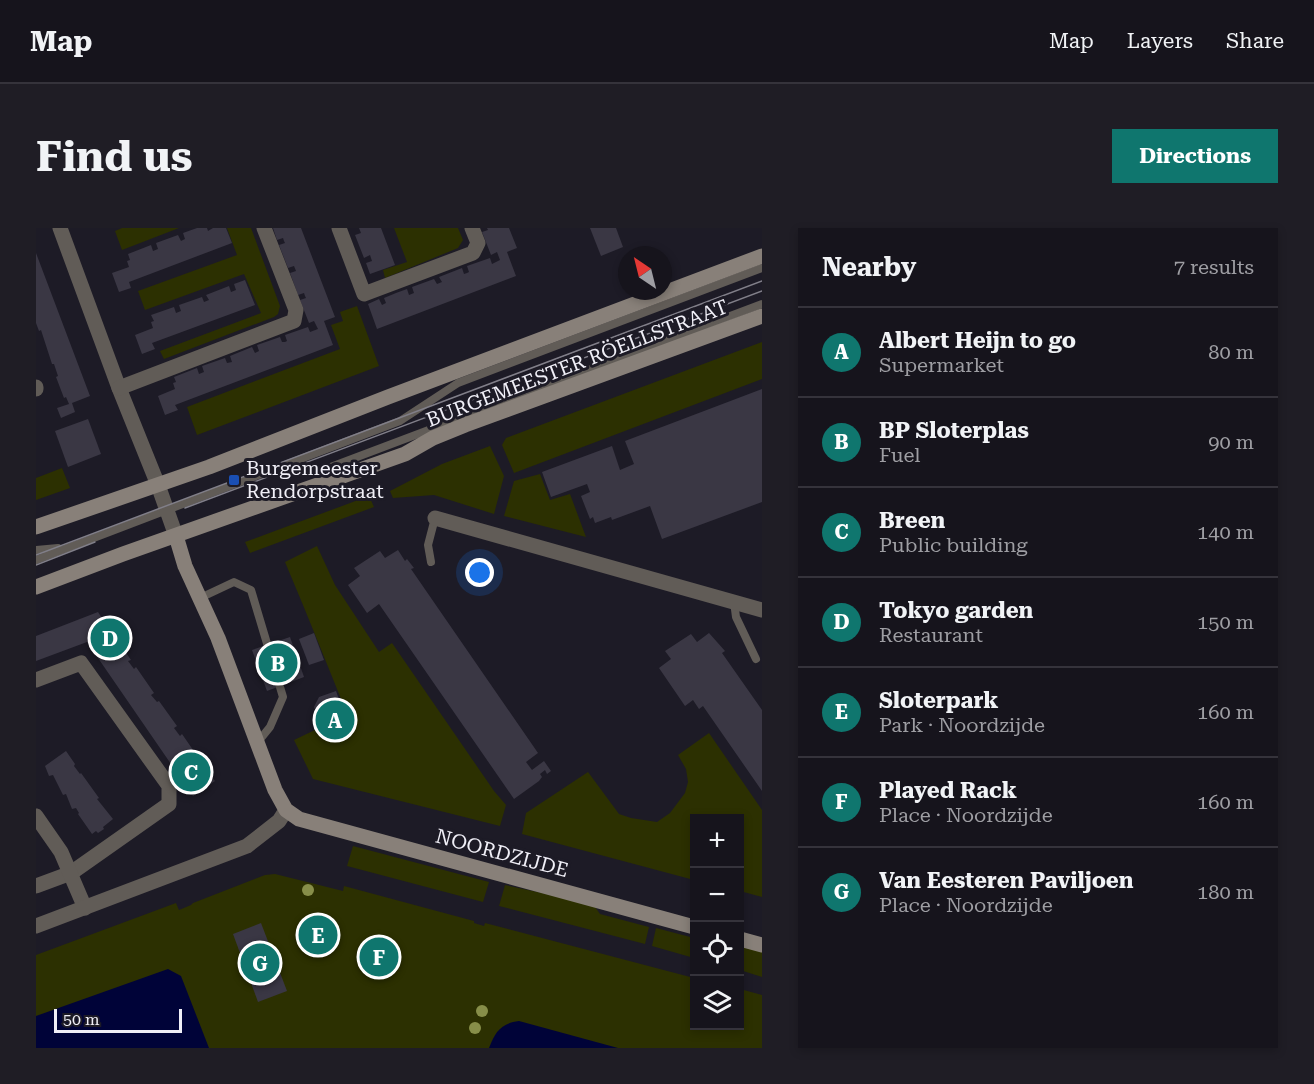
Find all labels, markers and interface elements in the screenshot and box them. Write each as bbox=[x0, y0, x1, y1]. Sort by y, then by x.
text: Map bbox=[30, 25, 92, 58]
text: Map bbox=[1049, 29, 1094, 53]
text: Layers bbox=[1127, 29, 1193, 53]
text: Share bbox=[1226, 29, 1284, 53]
button: Directions bbox=[1112, 129, 1278, 183]
text: Find us bbox=[36, 132, 193, 181]
north arrow bbox=[618, 246, 672, 300]
text: Nearby bbox=[822, 252, 916, 282]
text: 7 results bbox=[1174, 255, 1254, 279]
street label: BURGEMEESTER RÖELLSTRAAT bbox=[423, 294, 731, 432]
text: Albert Heijn to go bbox=[879, 328, 1076, 353]
text: A bbox=[834, 340, 849, 364]
text: 80 m bbox=[1208, 340, 1254, 364]
text: Supermarket bbox=[879, 353, 1004, 377]
text: BP Sloterplas bbox=[879, 418, 1029, 443]
text: B bbox=[834, 430, 849, 454]
text: 90 m bbox=[1208, 430, 1254, 454]
text: Fuel bbox=[879, 443, 920, 467]
place label: Burgemeester Rendorpstraat bbox=[246, 456, 384, 503]
marker: Burgemeester Rendorpstraat bbox=[227, 473, 241, 487]
text: Breen bbox=[879, 508, 945, 533]
text: C bbox=[835, 520, 849, 544]
text: 140 m bbox=[1197, 520, 1254, 544]
text: Public building bbox=[879, 533, 1028, 557]
your location bbox=[465, 558, 494, 587]
text: Tokyo garden bbox=[879, 598, 1033, 623]
text: D bbox=[833, 610, 850, 634]
text: 150 m bbox=[1197, 610, 1254, 634]
pin: D bbox=[90, 616, 130, 660]
text: Restaurant bbox=[879, 623, 983, 647]
pin: B bbox=[258, 640, 298, 686]
text: Sloterpark bbox=[879, 688, 999, 713]
pin: A bbox=[316, 698, 354, 742]
text: E bbox=[835, 700, 848, 724]
text: 160 m bbox=[1197, 700, 1254, 724]
text: Park · Noordzijde bbox=[879, 713, 1045, 737]
pin: C bbox=[172, 750, 210, 794]
text: Played Rack bbox=[879, 778, 1017, 803]
text: F bbox=[835, 790, 848, 814]
text: 160 m bbox=[1197, 790, 1254, 814]
text: Place · Noordzijde bbox=[879, 803, 1053, 827]
map controls bbox=[690, 814, 744, 1030]
button: + bbox=[690, 814, 744, 868]
street label: NOORDZIJDE bbox=[433, 824, 571, 882]
button: − bbox=[690, 868, 744, 922]
text: Van Eesteren Paviljoen bbox=[879, 868, 1134, 893]
text: G bbox=[834, 880, 849, 904]
text: 180 m bbox=[1197, 880, 1254, 904]
text: Place · Noordzijde bbox=[879, 893, 1053, 917]
pin: E bbox=[298, 912, 338, 958]
button: locate bbox=[690, 922, 744, 976]
pin: F bbox=[360, 934, 398, 980]
pin: G bbox=[240, 940, 280, 986]
button: layers bbox=[690, 976, 744, 1030]
scale bar bbox=[54, 1006, 182, 1034]
text: 50 m bbox=[63, 1010, 100, 1029]

